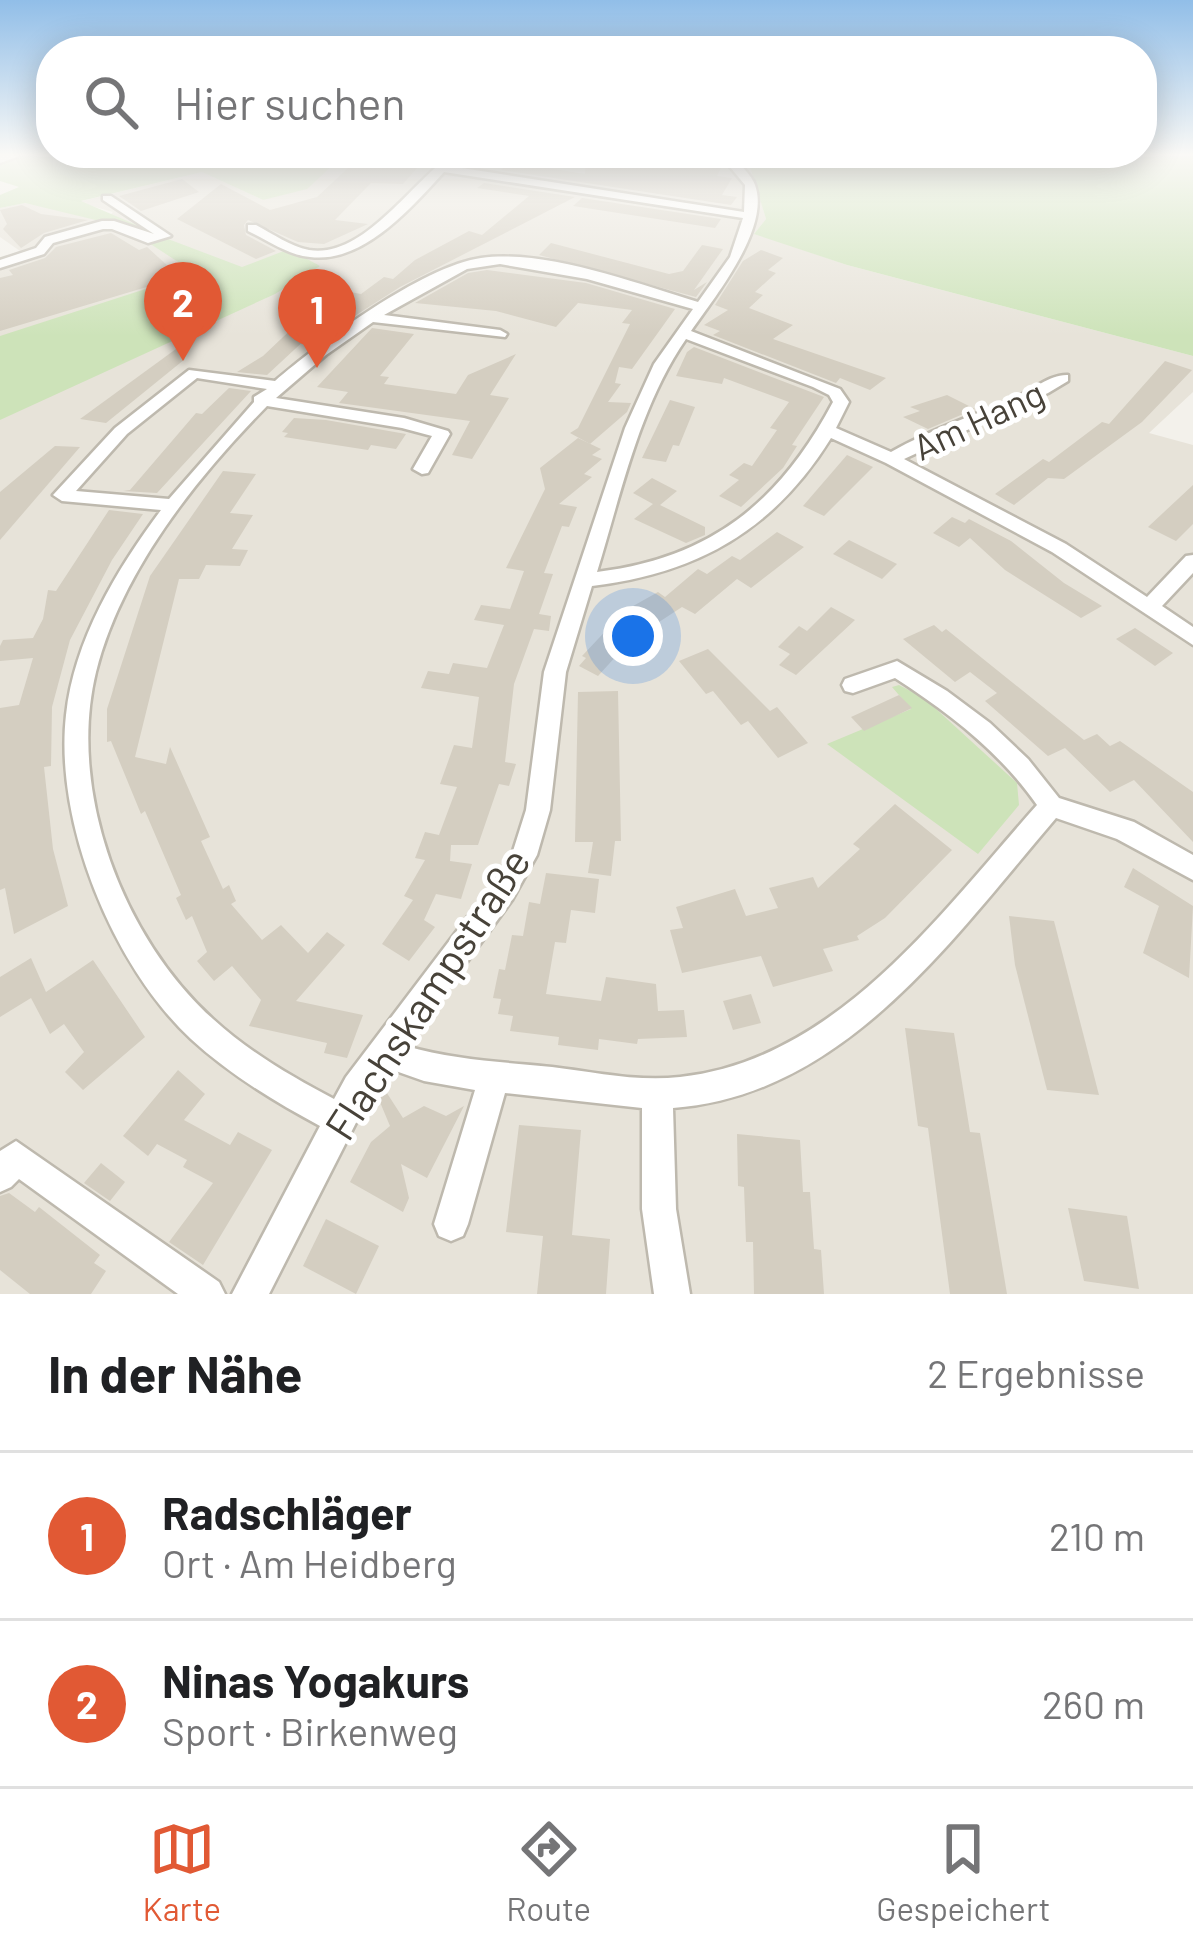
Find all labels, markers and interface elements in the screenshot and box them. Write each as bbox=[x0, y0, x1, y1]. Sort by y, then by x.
search box bbox=[36, 36, 1157, 168]
icon: search bbox=[78, 69, 144, 135]
text: Hier suchen bbox=[174, 75, 406, 129]
pin: 2 bbox=[144, 262, 222, 361]
pin: 1 bbox=[278, 269, 356, 368]
street label: Am Hang bbox=[906, 370, 1050, 468]
your location bbox=[603, 606, 663, 666]
street label: Flachskampstraße bbox=[313, 838, 540, 1149]
text: In der Nähe bbox=[48, 1342, 302, 1403]
text: 2 Ergebnisse bbox=[927, 1349, 1145, 1396]
text: Radschläger bbox=[162, 1485, 412, 1539]
text: 1 bbox=[80, 1512, 94, 1559]
text: 210 m bbox=[1049, 1512, 1145, 1559]
text: Ort · Am Heidberg bbox=[162, 1539, 457, 1586]
text: Ninas Yogakurs bbox=[162, 1653, 469, 1707]
text: 2 bbox=[76, 1680, 98, 1727]
text: 260 m bbox=[1042, 1680, 1145, 1727]
text: Sport · Birkenweg bbox=[162, 1707, 458, 1754]
tab: Karte bbox=[143, 1816, 221, 1928]
tab: Route bbox=[506, 1816, 591, 1928]
tab: Gespeichert bbox=[876, 1816, 1050, 1928]

